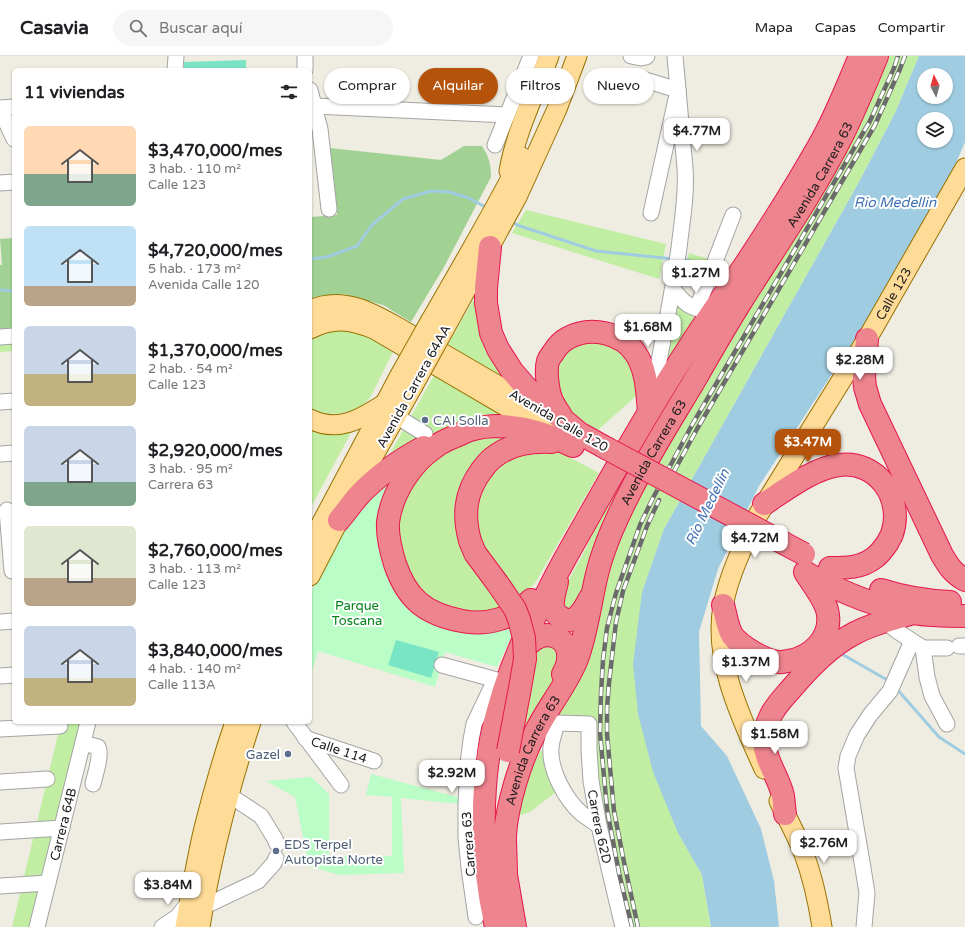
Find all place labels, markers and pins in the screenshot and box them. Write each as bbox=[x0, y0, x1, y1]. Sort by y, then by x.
pin: $4.77M bbox=[664, 118, 730, 152]
pin: $1.27M bbox=[663, 260, 729, 294]
pin: $1.68M bbox=[615, 314, 681, 348]
pin: $2.28M bbox=[827, 347, 893, 381]
place label: CAI Solla bbox=[433, 413, 489, 429]
marker: CAI Solla bbox=[420, 415, 430, 425]
pin: $3.47M bbox=[775, 429, 841, 463]
pin: $4.72M bbox=[722, 525, 788, 559]
pin: $1.37M bbox=[713, 649, 779, 683]
pin: $1.58M bbox=[742, 721, 808, 755]
place label: Gazel bbox=[246, 747, 280, 763]
marker: Gazel bbox=[283, 749, 293, 759]
pin: $2.92M bbox=[419, 760, 485, 794]
pin: $2.76M bbox=[791, 830, 857, 864]
place label: EDS Terpel Autopista Norte bbox=[284, 837, 383, 868]
marker: EDS Terpel Autopista Norte bbox=[271, 846, 281, 856]
pin: $3.84M bbox=[135, 872, 201, 906]

